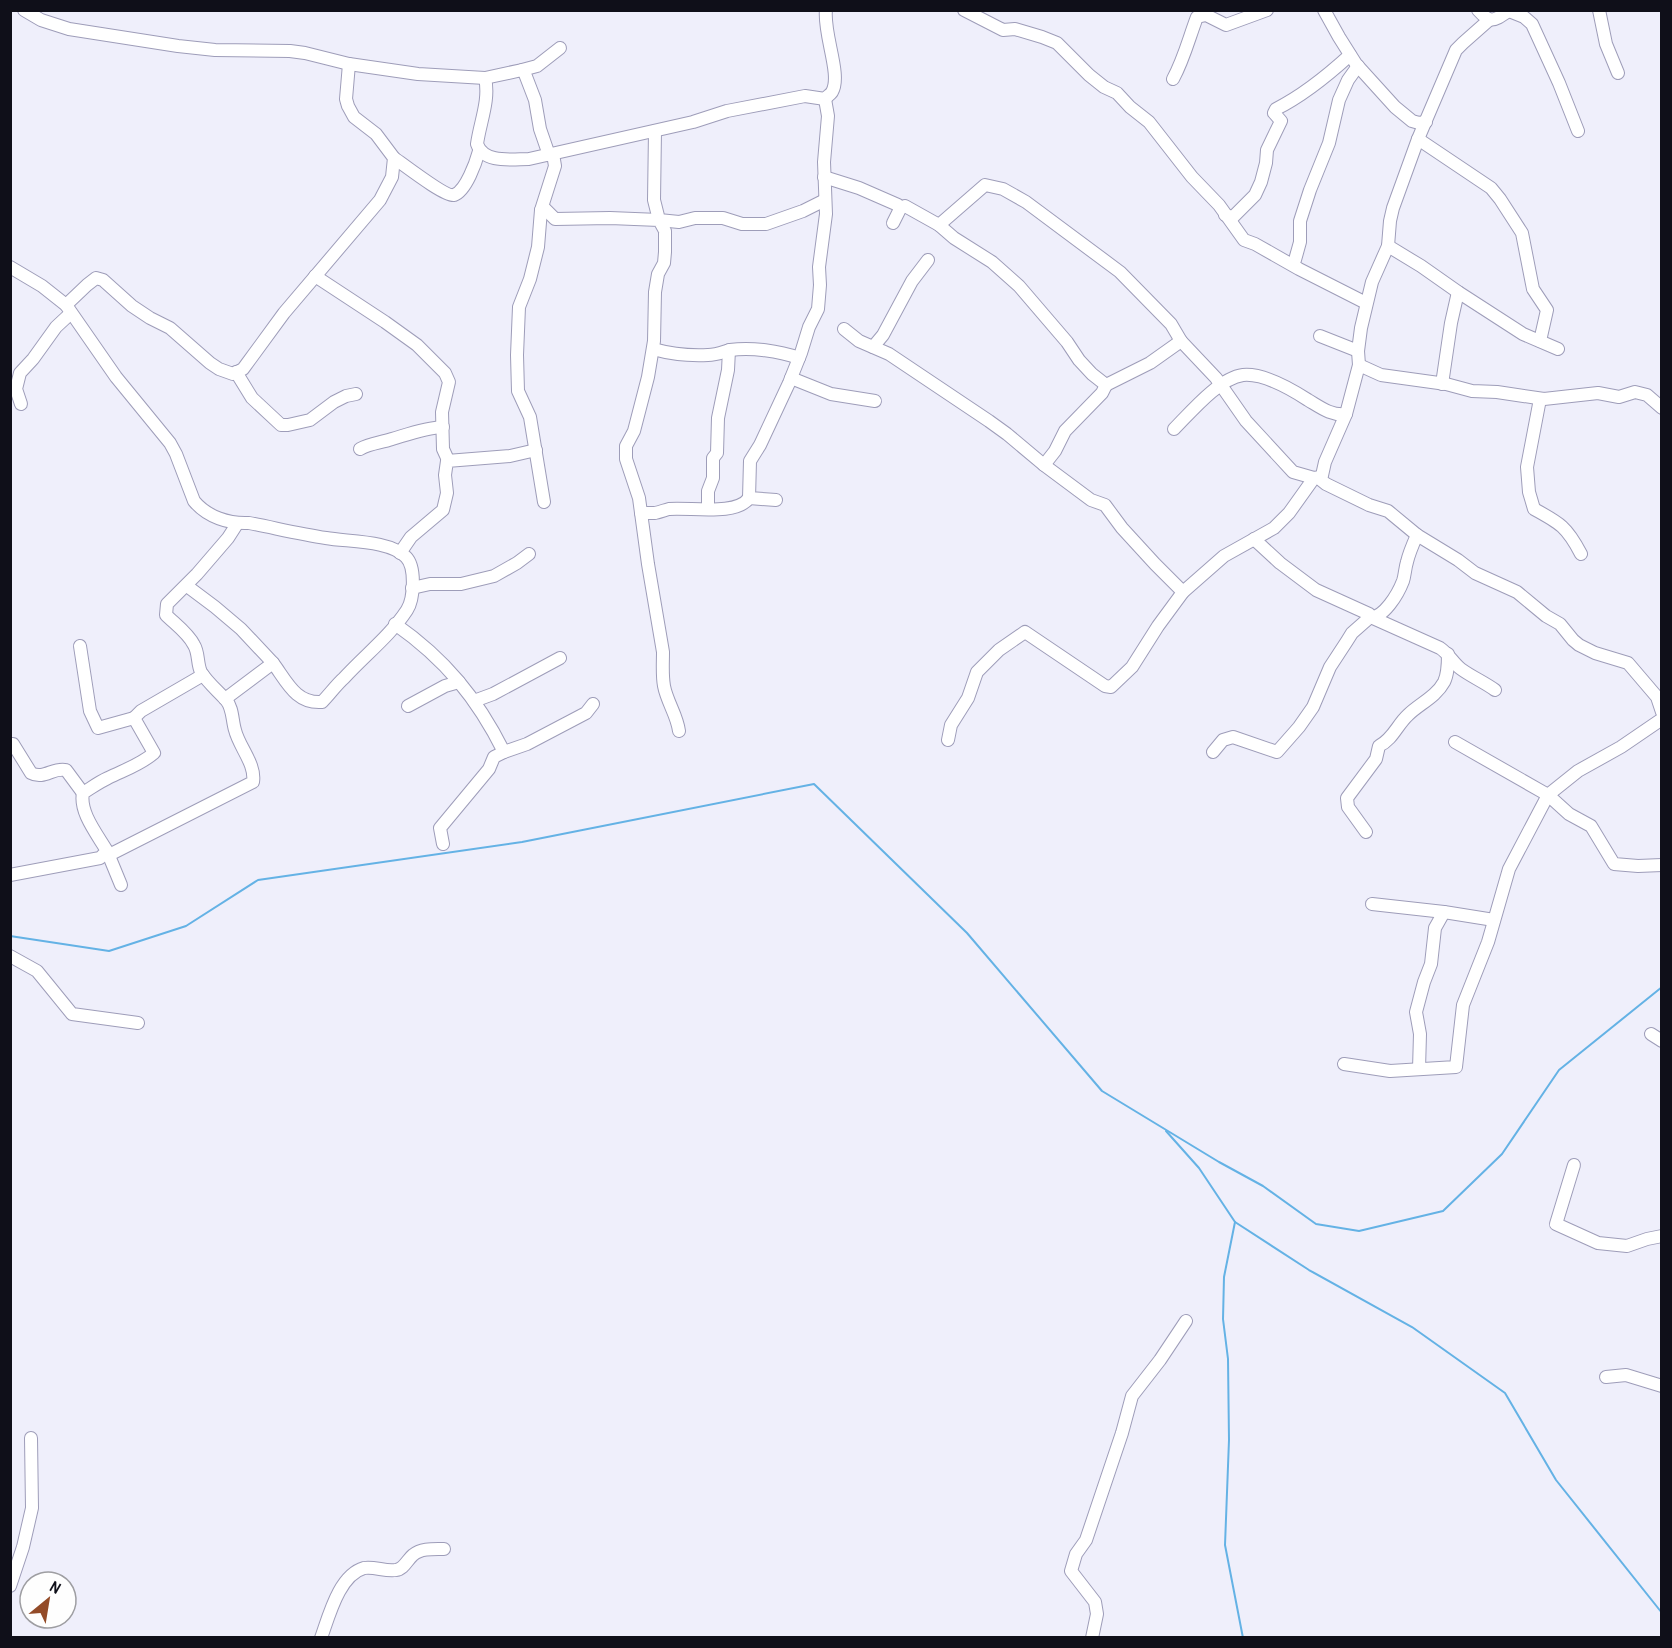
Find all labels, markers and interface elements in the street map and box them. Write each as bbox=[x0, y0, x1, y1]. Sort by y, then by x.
north arrow bbox=[18, 1570, 78, 1630]
text: N bbox=[46, 1575, 65, 1599]

